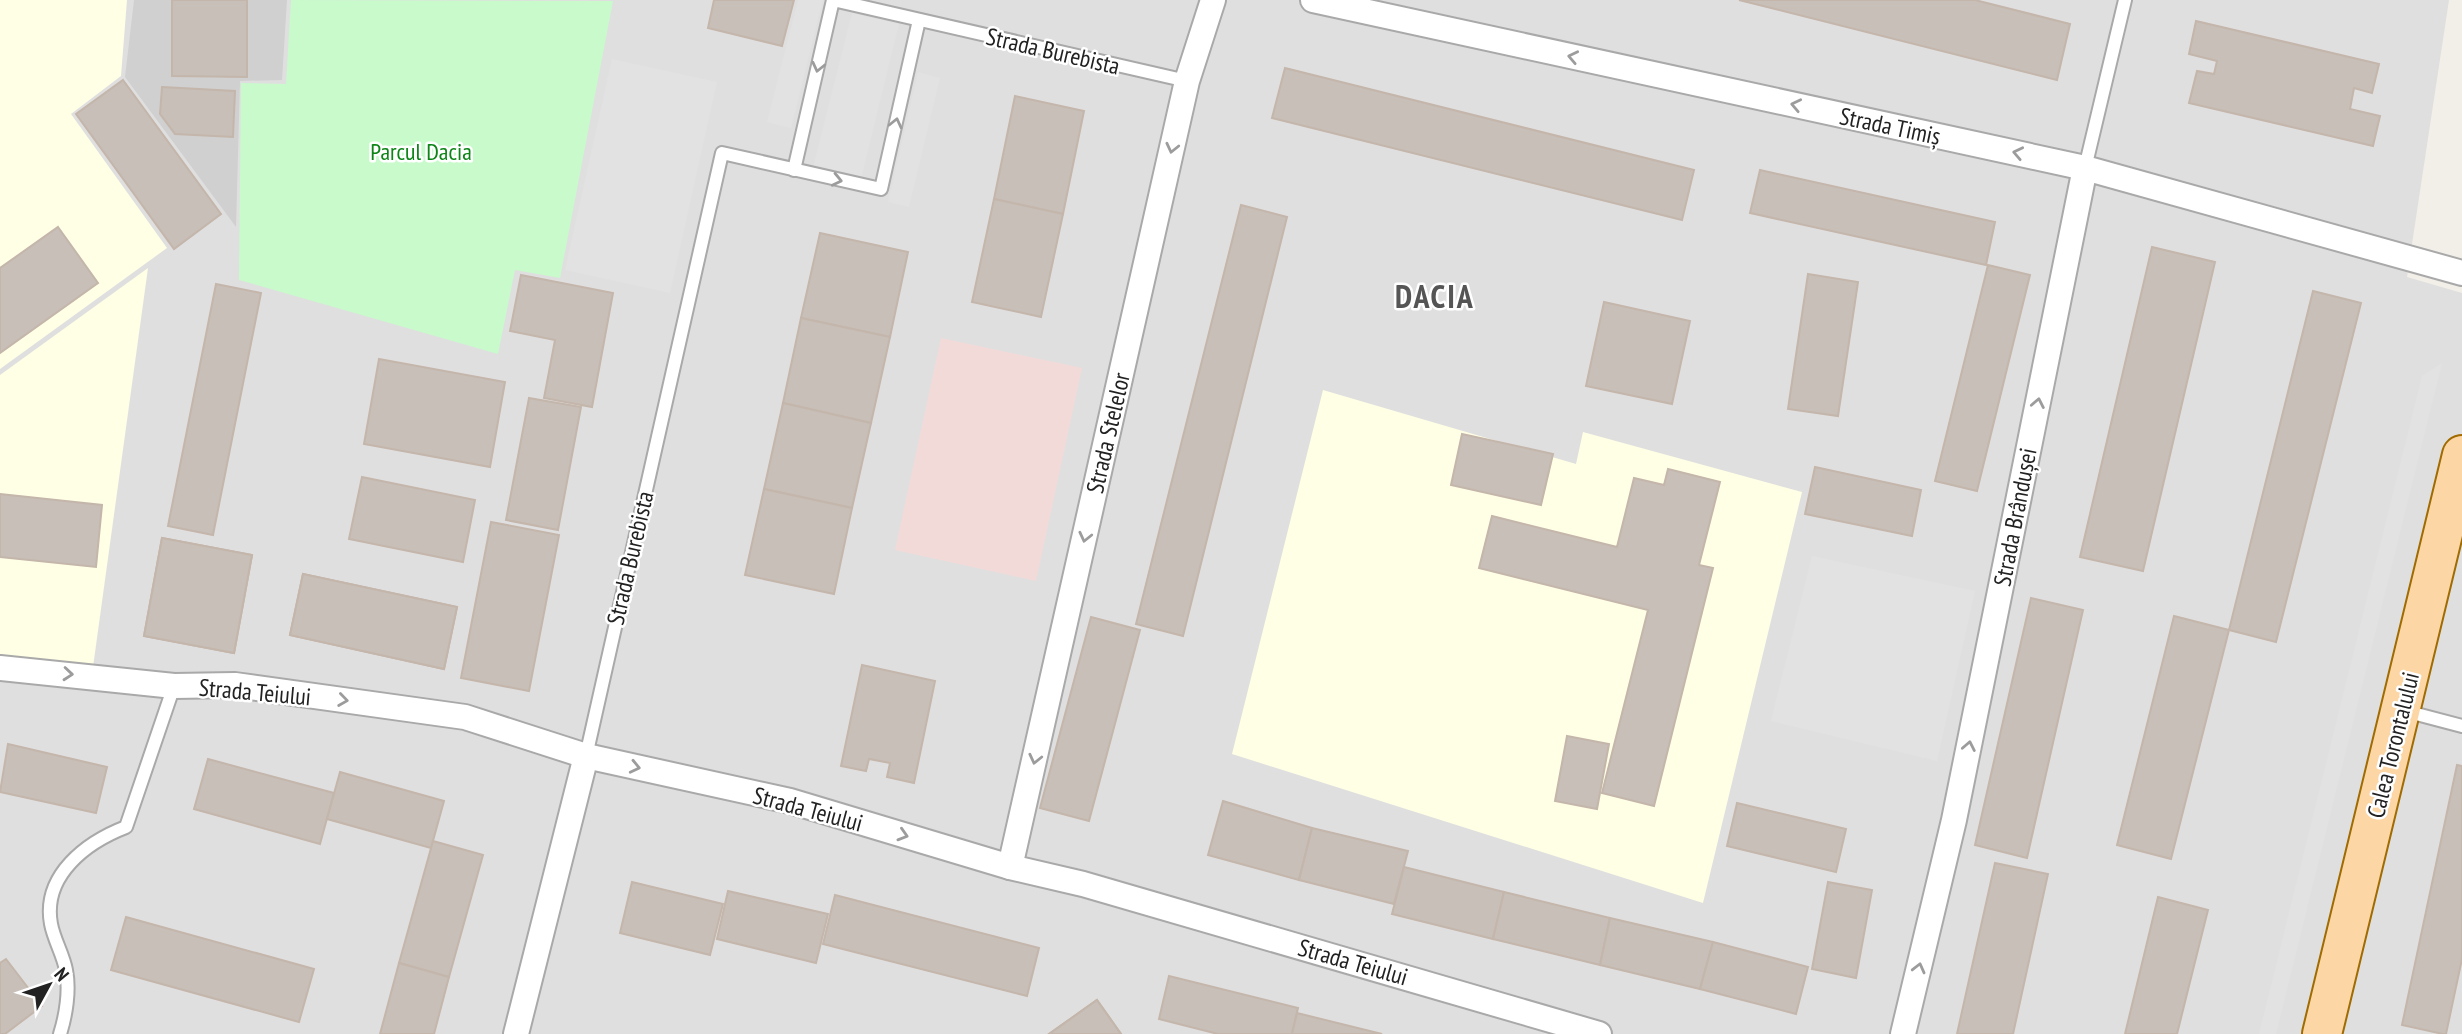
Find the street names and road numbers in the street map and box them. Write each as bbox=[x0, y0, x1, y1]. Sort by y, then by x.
street label: Strada Burebista bbox=[983, 21, 1123, 81]
street label: Strada Timiș bbox=[1837, 100, 1943, 152]
street label: Strada Stelelor bbox=[1079, 369, 1137, 496]
street label: Strada Brândușei bbox=[1986, 445, 2044, 589]
street label: Strada Burebista bbox=[600, 488, 660, 628]
street label: Calea Torontalului bbox=[2360, 669, 2426, 821]
street label: Strada Teiului bbox=[198, 672, 312, 712]
street label: Strada Teiului bbox=[750, 779, 866, 839]
street label: Strada Teiului bbox=[1295, 932, 1411, 992]

